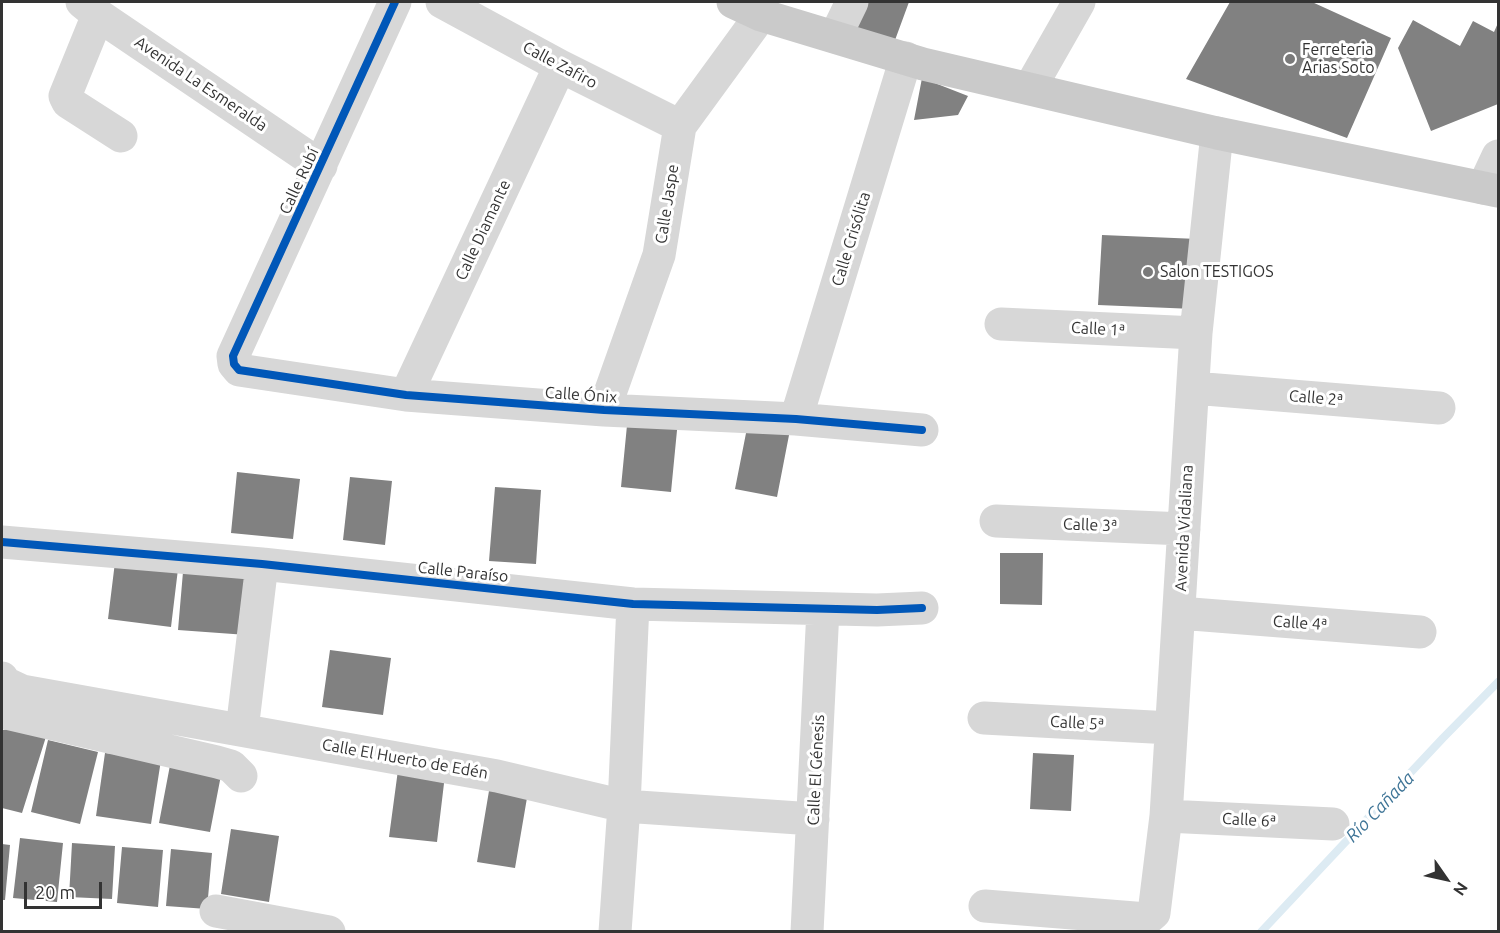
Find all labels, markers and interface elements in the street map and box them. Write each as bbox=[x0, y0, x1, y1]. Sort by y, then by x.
street label: Avenida La Esmeralda bbox=[131, 33, 271, 135]
street label: Calle Zafiro bbox=[519, 37, 601, 93]
place label: Ferreteria Arias Soto bbox=[1302, 40, 1375, 78]
marker: Ferreteria Arias Soto bbox=[1283, 52, 1297, 66]
street label: Calle Rubí bbox=[275, 145, 323, 217]
street label: Calle Jaspe bbox=[651, 163, 683, 245]
street label: Calle Diamante bbox=[451, 177, 515, 283]
street label: Calle Crisólita bbox=[828, 190, 874, 288]
place label: Salon TESTIGOS bbox=[1160, 262, 1274, 282]
marker: Salon TESTIGOS bbox=[1141, 265, 1155, 279]
street label: Calle 1ª bbox=[1070, 318, 1126, 340]
street label: Calle Ónix bbox=[544, 383, 618, 407]
street label: Calle 2ª bbox=[1288, 386, 1344, 410]
street label: Avenida Vidaliana bbox=[1171, 464, 1197, 592]
street label: Calle 3ª bbox=[1063, 514, 1117, 536]
street label: Calle Paraíso bbox=[417, 558, 509, 586]
street label: Calle 4ª bbox=[1272, 612, 1328, 634]
street label: Calle 5ª bbox=[1049, 712, 1105, 734]
street label: Calle El Génesis bbox=[804, 714, 828, 826]
street label: Calle El Huerto de Edén bbox=[320, 735, 490, 783]
water label: Río Cañada bbox=[1341, 767, 1419, 847]
street label: Calle 6ª bbox=[1221, 809, 1277, 831]
north arrow bbox=[1416, 849, 1476, 909]
scale bar bbox=[27, 870, 105, 908]
text: N bbox=[1450, 879, 1472, 899]
text: 20 m bbox=[35, 882, 75, 902]

